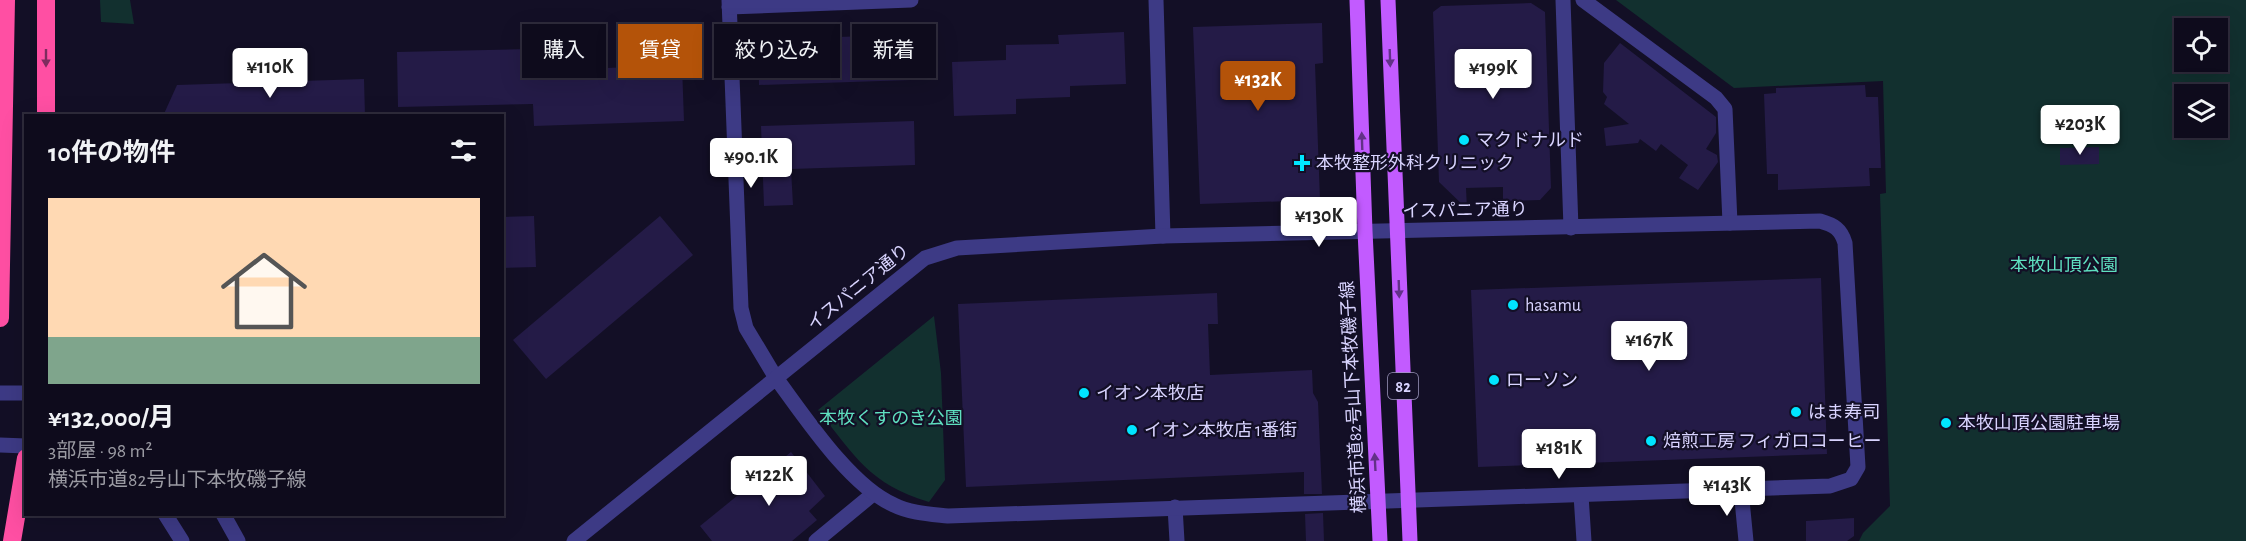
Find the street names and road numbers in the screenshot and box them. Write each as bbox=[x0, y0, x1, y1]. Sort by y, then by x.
street label: イスパニア通り bbox=[1402, 200, 1528, 221]
street label: イスパニア通り bbox=[804, 241, 913, 334]
street label: 横浜市道82号山下本牧磯子線 bbox=[1337, 280, 1369, 514]
road number: 82 bbox=[1388, 373, 1418, 399]

